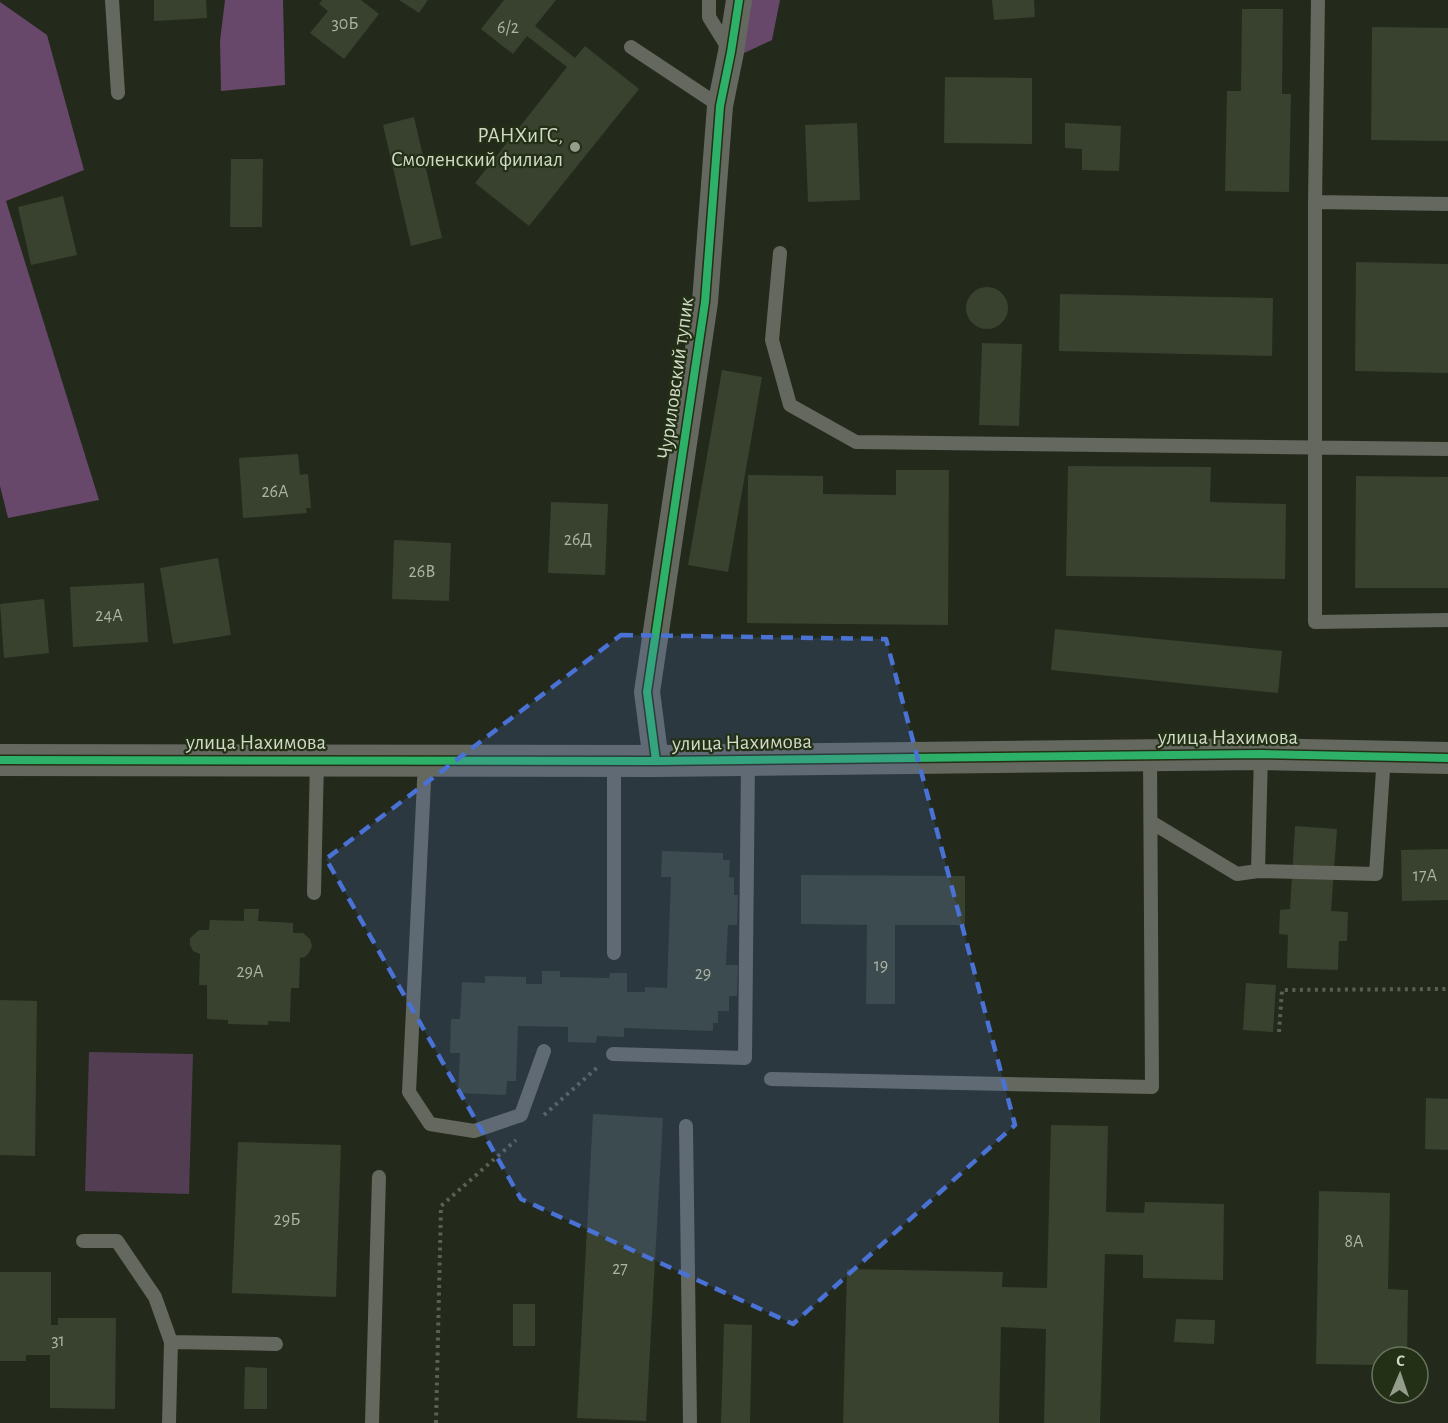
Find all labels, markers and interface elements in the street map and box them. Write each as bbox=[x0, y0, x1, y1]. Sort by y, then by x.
house number: 30Б bbox=[331, 15, 359, 33]
house number: 6/2 bbox=[497, 19, 519, 37]
place label: РАНХиГС, Смоленский филиал bbox=[391, 125, 563, 170]
marker: РАНХиГС, Смоленский филиал bbox=[568, 140, 582, 154]
street label: Чуриловский тупик bbox=[654, 296, 697, 460]
house number: 26А bbox=[261, 483, 289, 501]
house number: 26Д bbox=[564, 531, 592, 549]
house number: 26В bbox=[409, 563, 435, 581]
house number: 24А bbox=[95, 607, 123, 625]
street label: улица Нахимова bbox=[1157, 727, 1298, 748]
street label: улица Нахимова bbox=[671, 731, 813, 754]
street label: улица Нахимова bbox=[185, 732, 326, 753]
house number: 17А bbox=[1413, 867, 1438, 885]
house number: 19 bbox=[874, 957, 888, 975]
house number: 29А bbox=[236, 963, 264, 981]
house number: 29 bbox=[695, 965, 711, 983]
house number: 29Б bbox=[274, 1211, 300, 1229]
house number: 8А bbox=[1344, 1233, 1364, 1251]
house number: 27 bbox=[612, 1260, 628, 1278]
house number: 31 bbox=[51, 1332, 65, 1350]
north arrow bbox=[1370, 1345, 1430, 1405]
text: С bbox=[1396, 1353, 1405, 1369]

